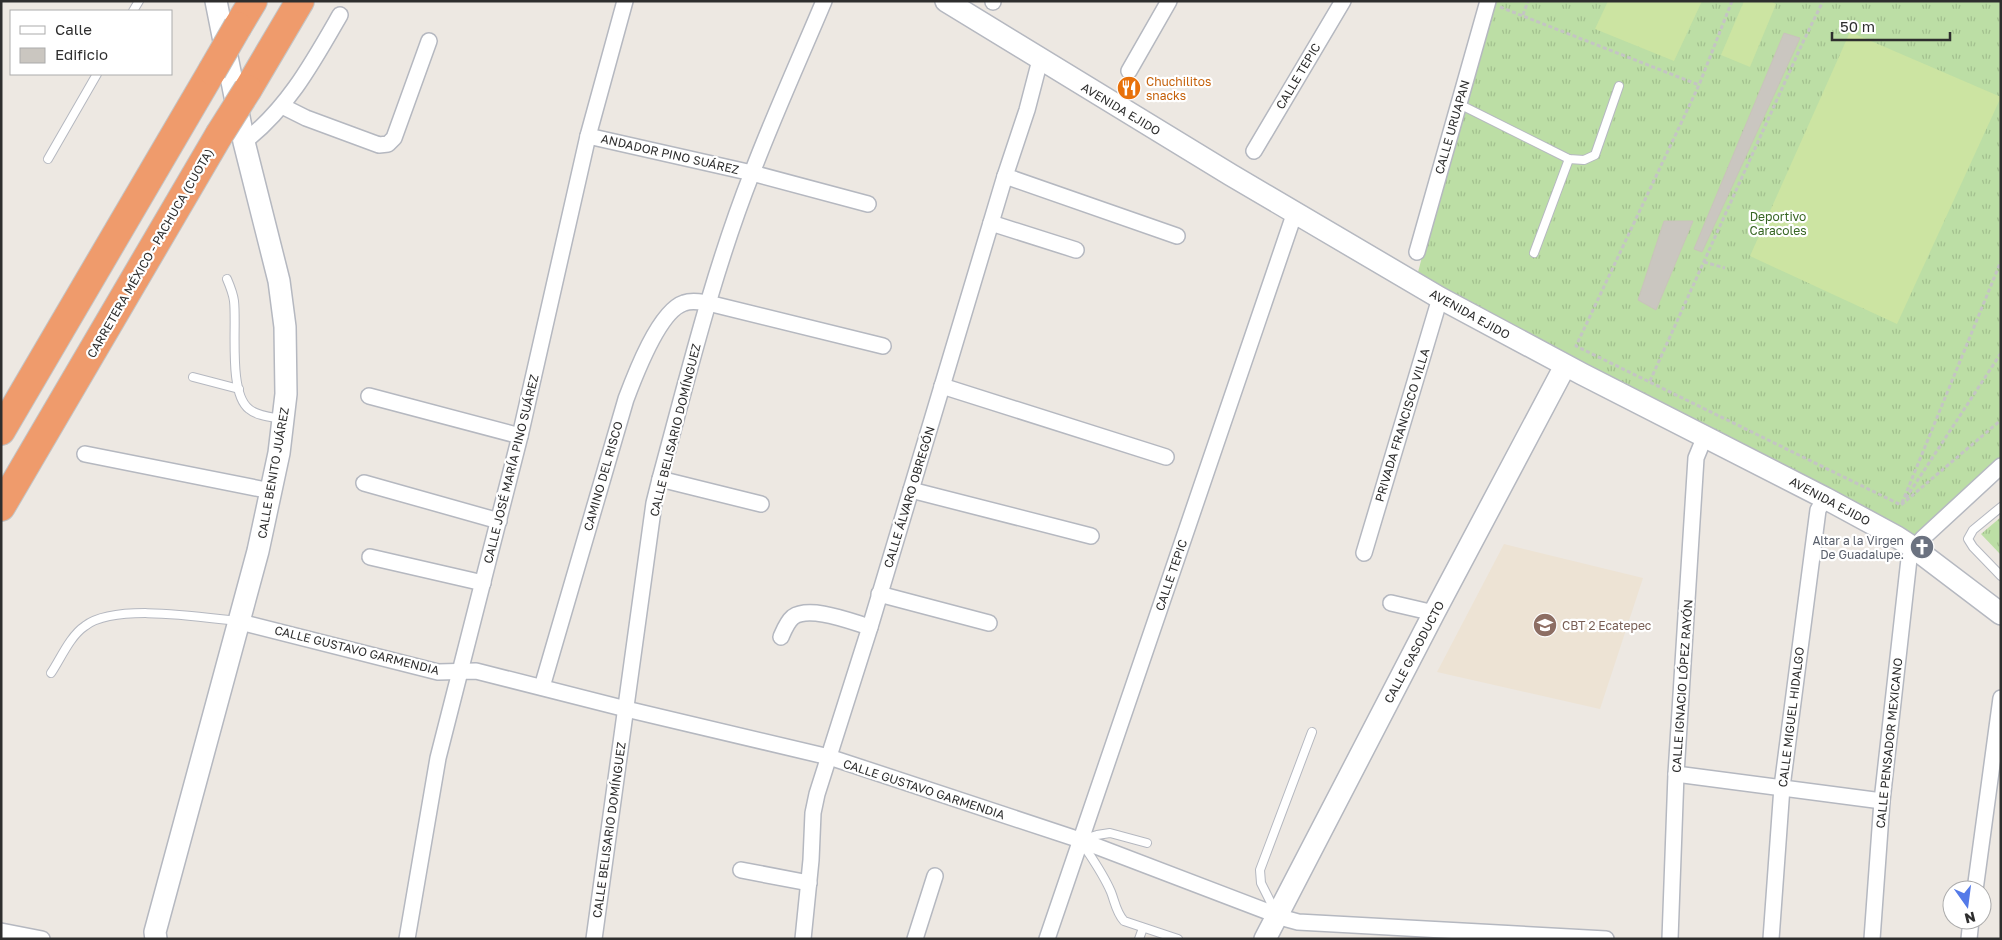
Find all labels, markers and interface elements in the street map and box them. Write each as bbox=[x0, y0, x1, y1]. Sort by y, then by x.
legend bbox=[10, 10, 172, 75]
scale bar bbox=[1832, 10, 1950, 42]
text: 50 m bbox=[1840, 17, 1875, 35]
text: Calle bbox=[55, 20, 92, 38]
street label: CALLE TEPIC bbox=[1272, 40, 1324, 112]
text: Edificio bbox=[55, 45, 108, 63]
place label: Chuchilitos snacks bbox=[1146, 74, 1211, 103]
restaurant icon: Chuchilitos snacks bbox=[1116, 75, 1142, 101]
street label: CALLE URUAPAN bbox=[1431, 78, 1473, 176]
street label: AVENIDA EJIDO bbox=[1079, 80, 1163, 139]
street label: ANDADOR PINO SUÁREZ bbox=[600, 131, 740, 177]
street label: CARRETERA MÉXICO - PACHUCA (CUOTA) bbox=[84, 146, 216, 360]
park label: Deportivo Caracoles bbox=[1749, 209, 1807, 238]
street label: AVENIDA EJIDO bbox=[1427, 286, 1513, 342]
street label: CALLE BELISARIO DOMÍNGUEZ bbox=[646, 342, 704, 518]
street label: PRIVADA FRANCISCO VILLA bbox=[1371, 346, 1433, 504]
street label: CALLE JOSÉ MARÍA PINO SUÁREZ bbox=[480, 373, 542, 565]
street label: CALLE BENITO JUÁREZ bbox=[254, 406, 292, 540]
street label: CAMINO DEL RISCO bbox=[580, 419, 626, 533]
street label: CALLE ÁLVARO OBREGÓN bbox=[880, 424, 938, 570]
street label: AVENIDA EJIDO bbox=[1787, 473, 1873, 529]
place label: Altar a la Virgen De Guadalupe. bbox=[1812, 533, 1904, 562]
church icon: Altar a la Virgen De Guadalupe. bbox=[1909, 534, 1935, 560]
street label: CALLE TEPIC bbox=[1152, 537, 1190, 613]
street label: CALLE GASODUCTO bbox=[1381, 598, 1447, 706]
street label: CALLE IGNACIO LÓPEZ RAYÓN bbox=[1668, 599, 1696, 773]
school or university icon: CBT 2 Ecatepec bbox=[1532, 612, 1558, 638]
place label: CBT 2 Ecatepec bbox=[1562, 618, 1652, 633]
street label: CALLE GUSTAVO GARMENDIA bbox=[273, 622, 441, 678]
street label: CALLE MIGUEL HIDALGO bbox=[1775, 646, 1807, 788]
street label: CALLE PENSADOR MEXICANO bbox=[1873, 657, 1905, 829]
street label: CALLE BELISARIO DOMÍNGUEZ bbox=[589, 741, 629, 919]
street label: CALLE GUSTAVO GARMENDIA bbox=[841, 756, 1007, 822]
north arrow bbox=[1942, 880, 1992, 930]
text: N bbox=[1963, 909, 1977, 928]

